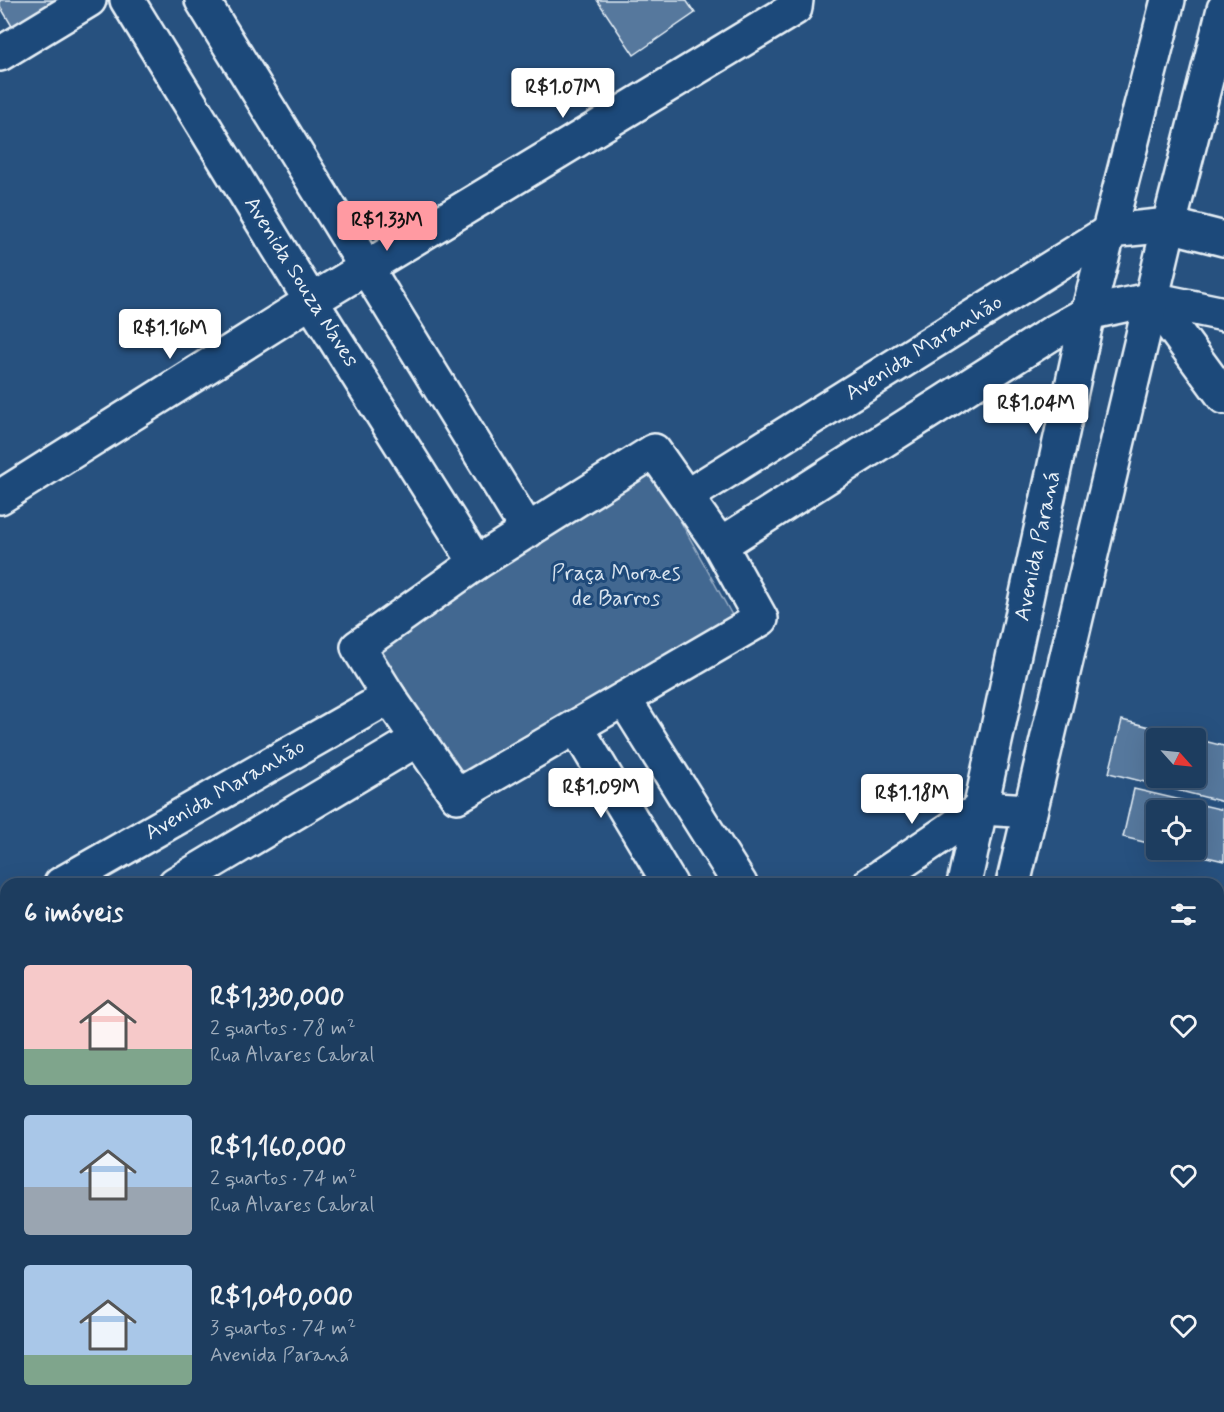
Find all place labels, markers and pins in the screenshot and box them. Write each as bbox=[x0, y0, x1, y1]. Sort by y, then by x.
pin: R$1.07M bbox=[508, 68, 618, 119]
pin: R$1.33M bbox=[332, 201, 442, 252]
pin: R$1.16M bbox=[115, 309, 225, 360]
pin: R$1.04M bbox=[981, 384, 1091, 435]
pin: R$1.09M bbox=[546, 768, 656, 819]
pin: R$1.18M bbox=[857, 774, 967, 825]

